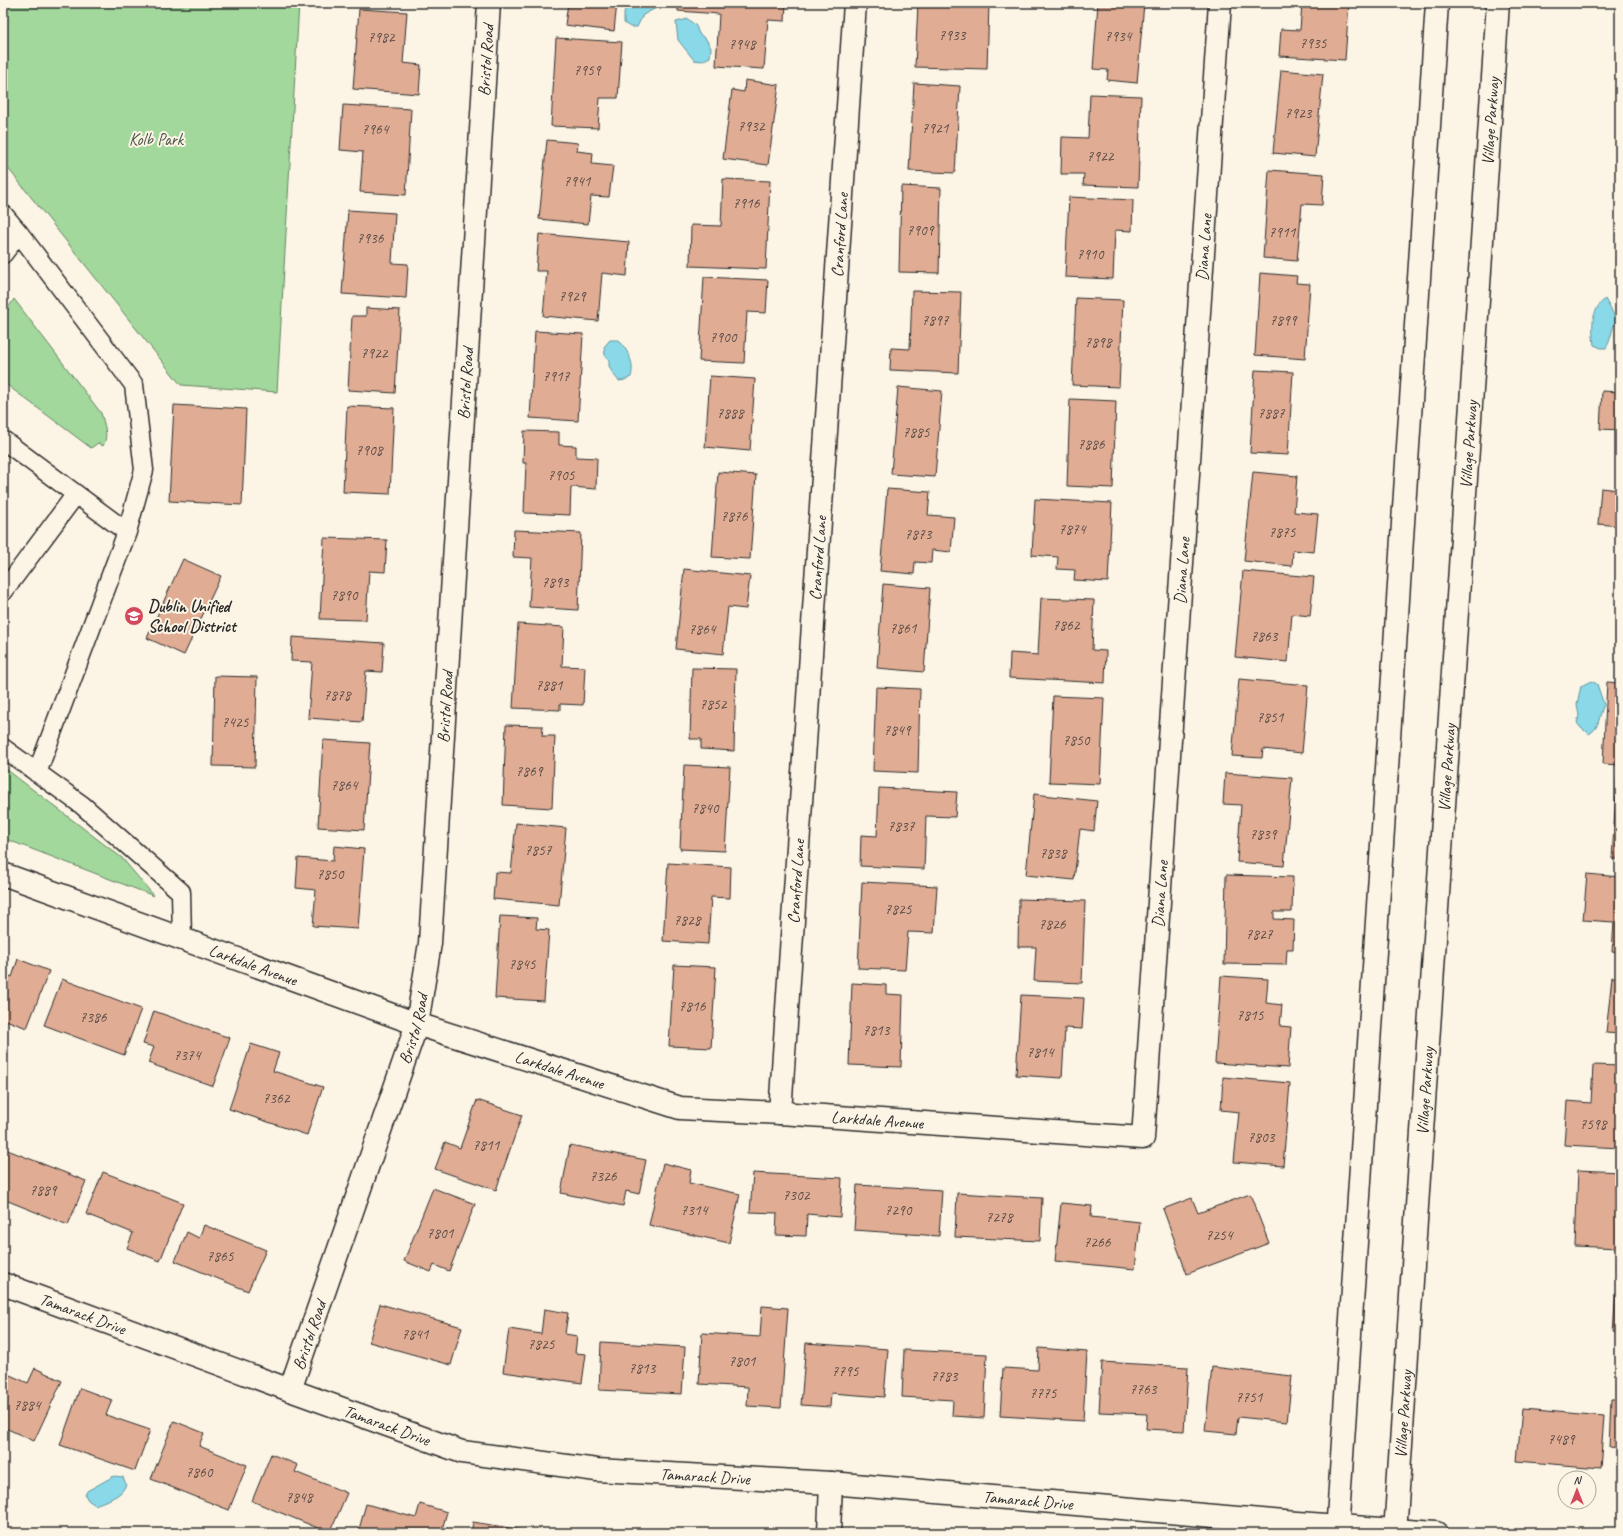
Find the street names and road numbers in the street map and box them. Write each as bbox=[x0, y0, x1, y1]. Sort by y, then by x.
street label: Bristol Road bbox=[473, 20, 499, 97]
street label: Village Parkway bbox=[1477, 75, 1504, 166]
street label: Cranford Lane bbox=[826, 191, 853, 278]
street label: Diana Lane bbox=[1191, 212, 1217, 281]
street label: Bristol Road bbox=[453, 344, 479, 420]
street label: Village Parkway bbox=[1455, 399, 1482, 489]
street label: Cranford Lane bbox=[805, 514, 831, 601]
street label: Diana Lane bbox=[1169, 535, 1195, 605]
street label: Bristol Road bbox=[433, 667, 458, 743]
street label: Village Parkway bbox=[1434, 722, 1461, 812]
street label: Cranford Lane bbox=[783, 837, 810, 924]
street label: Diana Lane bbox=[1147, 859, 1173, 928]
street label: Larkdale Avenue bbox=[206, 939, 301, 991]
street label: Bristol Road bbox=[394, 989, 433, 1067]
street label: Village Parkway bbox=[1412, 1045, 1439, 1136]
street label: Larkdale Avenue bbox=[512, 1046, 608, 1094]
street label: Larkdale Avenue bbox=[830, 1107, 925, 1134]
street label: Tamarack Drive bbox=[37, 1288, 130, 1340]
street label: Bristol Road bbox=[288, 1295, 332, 1373]
street label: Village Parkway bbox=[1390, 1368, 1417, 1459]
street label: Tamarack Drive bbox=[341, 1400, 434, 1451]
street label: Tamarack Drive bbox=[659, 1464, 752, 1490]
street label: Tamarack Drive bbox=[982, 1486, 1075, 1515]

